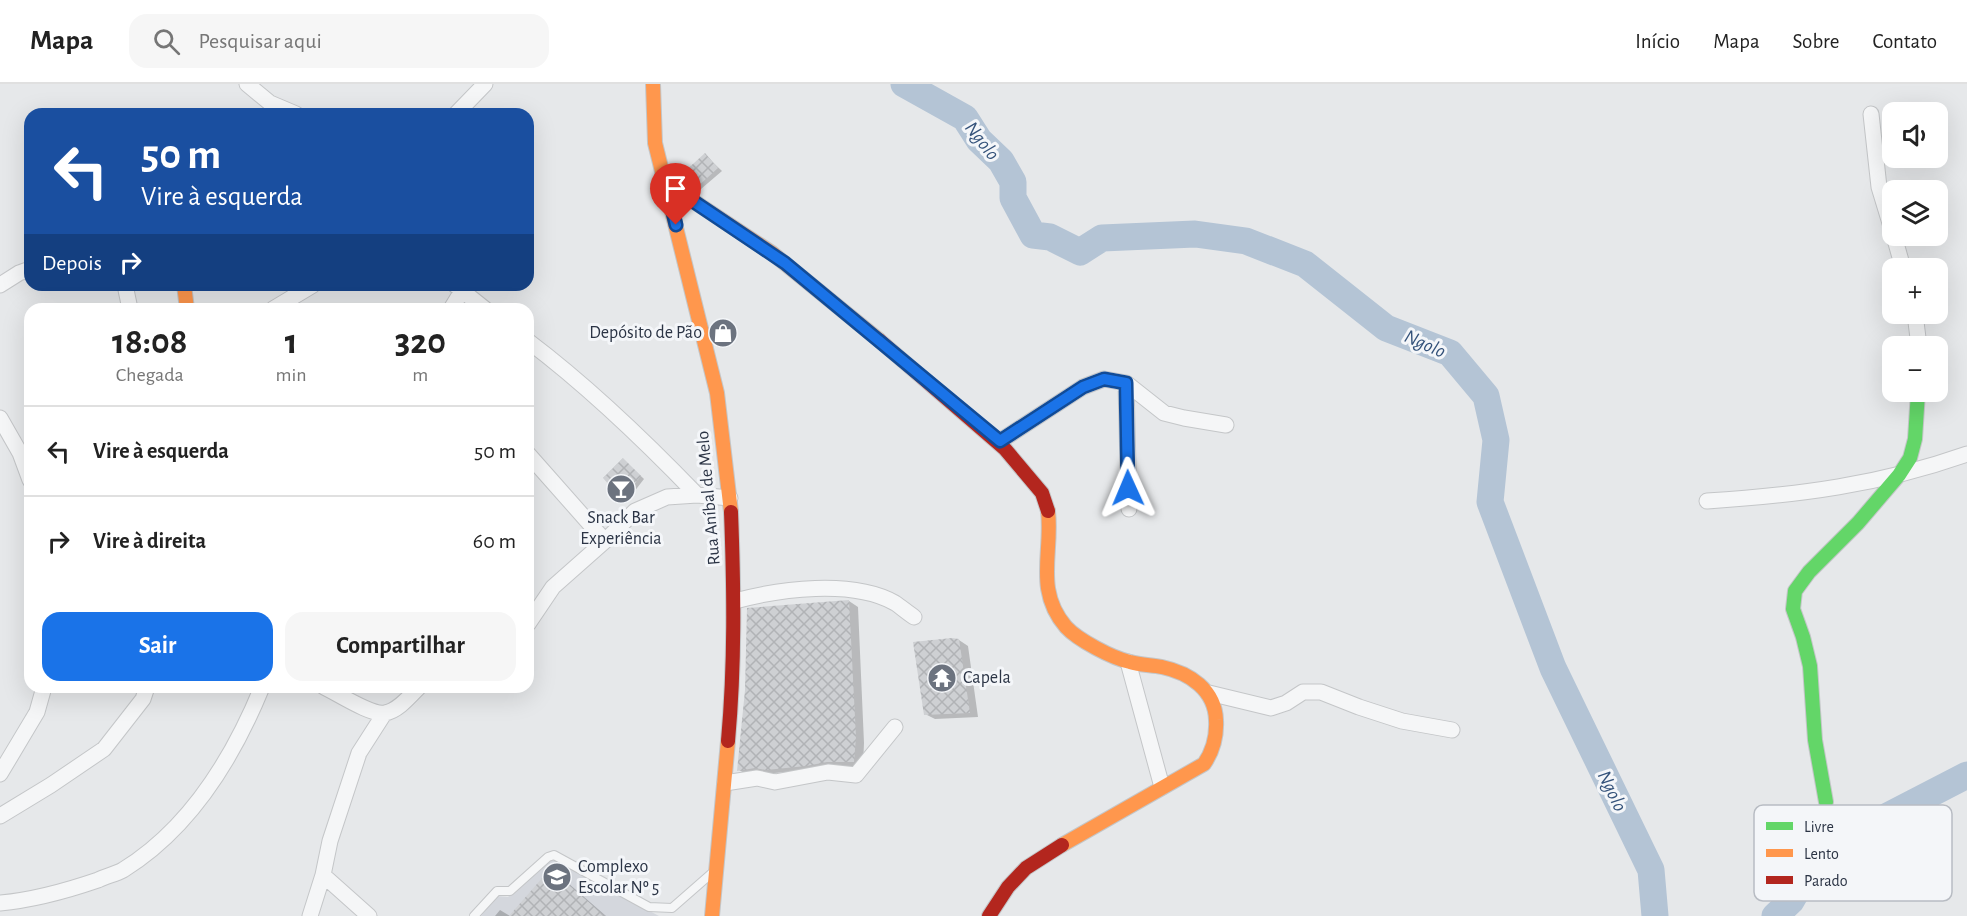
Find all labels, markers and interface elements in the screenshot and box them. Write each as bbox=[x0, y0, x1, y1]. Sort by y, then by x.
search box bbox=[129, 14, 549, 68]
icon: search bbox=[150, 25, 183, 58]
text: Mapa bbox=[30, 27, 93, 55]
text: Pesquisar aqui bbox=[198, 30, 322, 52]
text: Início bbox=[1635, 31, 1680, 52]
text: Mapa bbox=[1713, 31, 1760, 52]
text: Sobre bbox=[1793, 31, 1839, 52]
text: Contato bbox=[1872, 31, 1937, 52]
map controls bbox=[1882, 102, 1948, 402]
button: sound bbox=[1882, 102, 1948, 168]
water label: Ngolo bbox=[961, 118, 1003, 164]
icon: left bbox=[42, 132, 120, 210]
text: 50 m bbox=[141, 134, 221, 176]
pin bbox=[650, 163, 701, 225]
icon: arrive bbox=[659, 172, 692, 205]
button: layers bbox=[1882, 180, 1948, 246]
text: Vire à esquerda bbox=[141, 183, 303, 210]
icon: right bbox=[114, 246, 147, 279]
text: Depois bbox=[42, 252, 102, 274]
button: + bbox=[1882, 258, 1948, 324]
shop icon: Depósito de Pão bbox=[707, 317, 739, 349]
text: 18:08 bbox=[112, 324, 188, 360]
text: 1 bbox=[285, 324, 298, 360]
text: 320 bbox=[395, 324, 446, 360]
place label: Depósito de Pão bbox=[589, 324, 702, 342]
water label: Ngolo bbox=[1401, 326, 1449, 362]
button: − bbox=[1882, 336, 1948, 402]
text: Chegada bbox=[116, 365, 184, 385]
text: min bbox=[276, 365, 307, 385]
text: m bbox=[412, 365, 428, 385]
street label: Rua Aníbal de Melo bbox=[694, 430, 724, 566]
icon: left bbox=[42, 435, 75, 468]
text: Vire à esquerda bbox=[93, 440, 229, 462]
text: 50 m bbox=[474, 440, 516, 462]
position arrow bbox=[1096, 456, 1160, 520]
bar icon: Snack Bar Experiência bbox=[605, 473, 637, 505]
place label: Snack Bar Experiência bbox=[580, 509, 662, 548]
icon: right bbox=[42, 525, 75, 558]
text: Vire à direita bbox=[93, 530, 206, 552]
text: 60 m bbox=[473, 530, 516, 552]
button: Sair bbox=[42, 612, 273, 681]
button: Compartilhar bbox=[285, 612, 516, 681]
temple icon: Capela bbox=[926, 662, 958, 694]
place label: Capela bbox=[963, 669, 1011, 687]
water label: Ngolo bbox=[1594, 767, 1630, 815]
legend bbox=[1754, 805, 1952, 901]
text: Livre bbox=[1804, 819, 1834, 835]
text: Lento bbox=[1804, 846, 1839, 862]
place label: Complexo Escolar Nº 5 bbox=[578, 858, 659, 897]
school or university icon: Complexo Escolar Nº 5 bbox=[541, 861, 573, 893]
text: Parado bbox=[1804, 873, 1848, 889]

